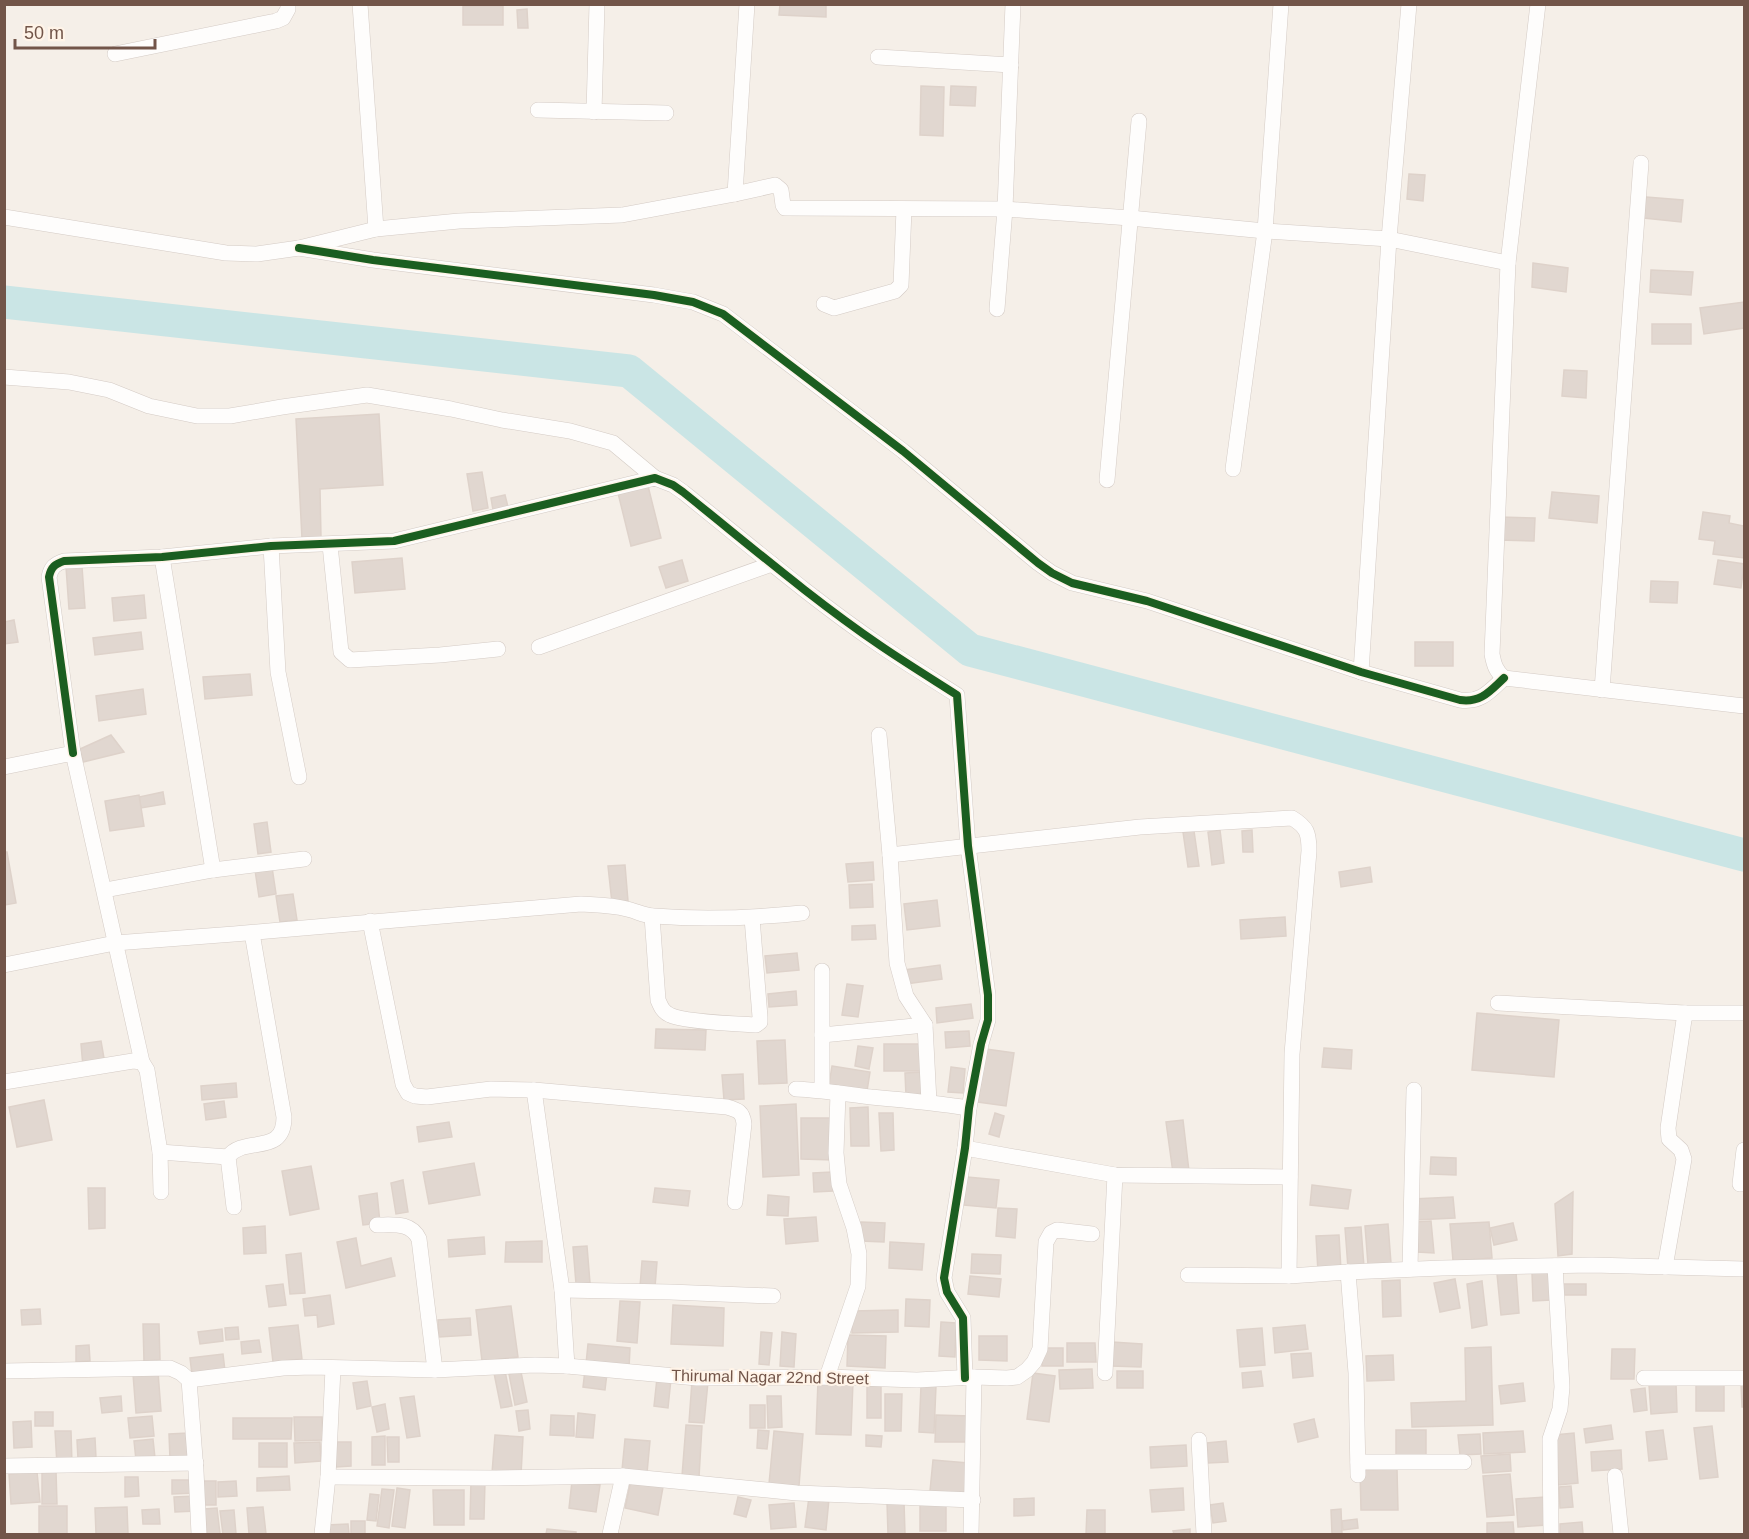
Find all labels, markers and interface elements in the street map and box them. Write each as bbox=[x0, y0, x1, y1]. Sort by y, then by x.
scale bar bbox=[15, 12, 154, 50]
text: 50 m bbox=[24, 23, 64, 43]
street label: Thirumal Nagar 22nd Street bbox=[671, 1367, 869, 1387]

